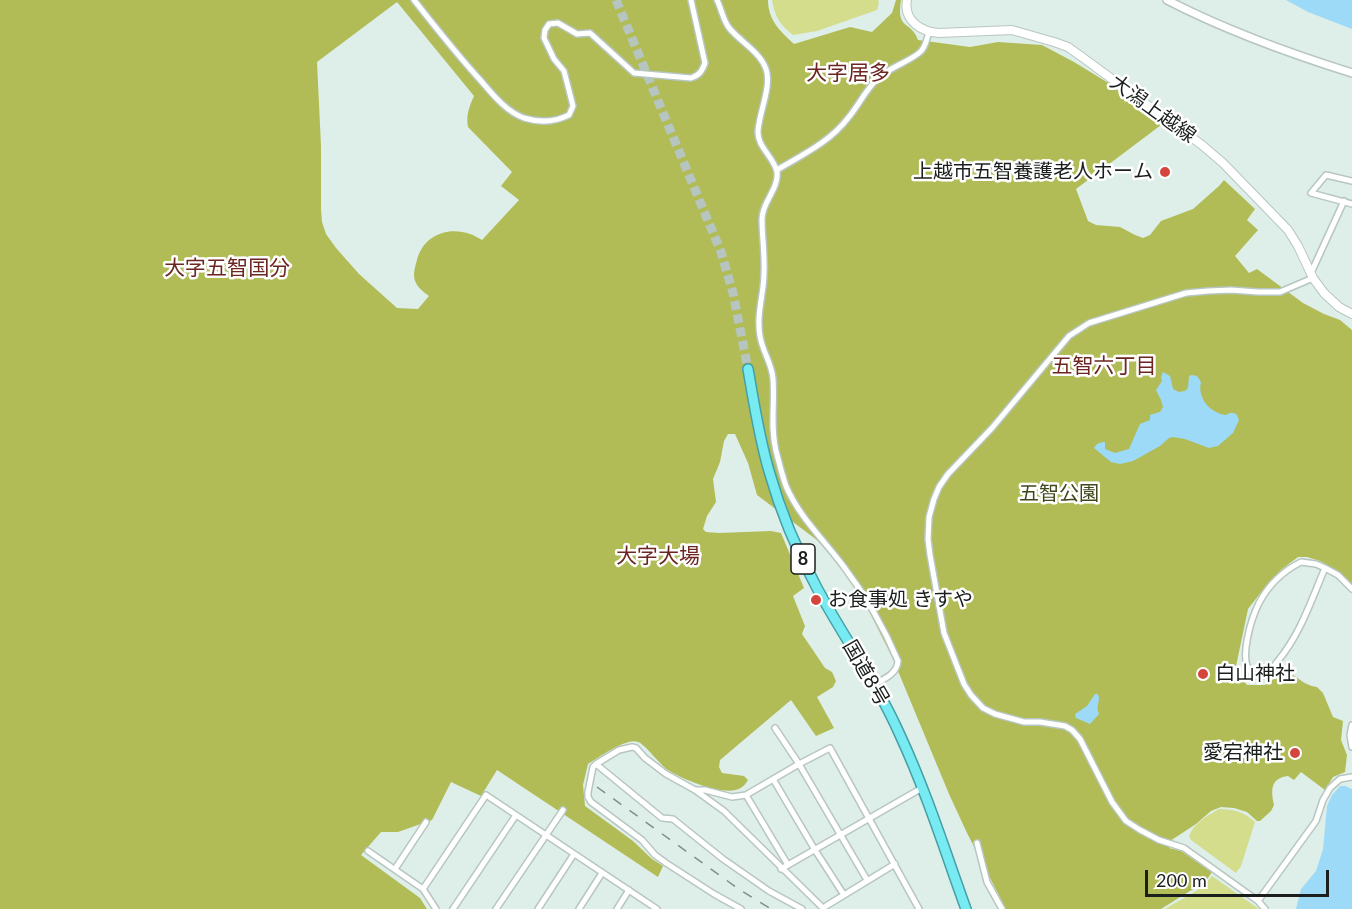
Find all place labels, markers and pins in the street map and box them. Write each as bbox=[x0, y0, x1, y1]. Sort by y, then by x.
place label: 上越市五智養護老人ホーム bbox=[913, 160, 1153, 184]
marker: 上越市五智養護老人ホーム bbox=[1158, 165, 1172, 179]
place label: お食事処 きすや bbox=[828, 588, 973, 612]
marker: お食事処 きすや bbox=[809, 593, 823, 607]
place label: 白山神社 bbox=[1215, 662, 1295, 686]
marker: 白山神社 bbox=[1196, 667, 1210, 681]
place label: 愛宕神社 bbox=[1203, 741, 1283, 765]
marker: 愛宕神社 bbox=[1288, 746, 1302, 760]

